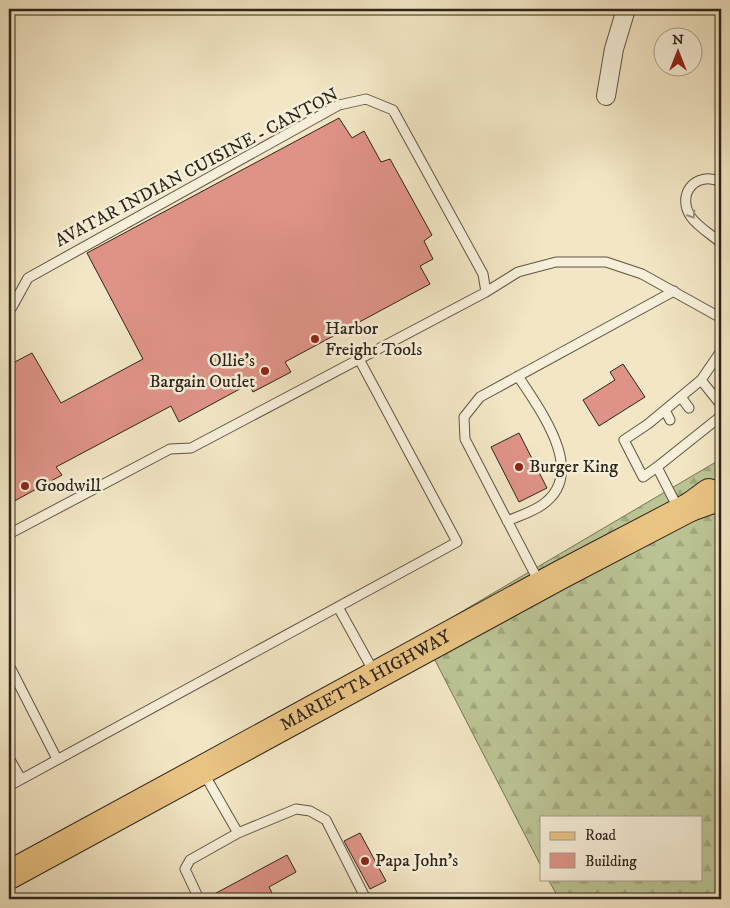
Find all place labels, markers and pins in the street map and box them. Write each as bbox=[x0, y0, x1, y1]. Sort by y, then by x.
place label: Harbor Freight Tools bbox=[325, 318, 422, 361]
marker: Harbor Freight Tools bbox=[309, 333, 321, 345]
place label: Ollie's Bargain Outlet bbox=[149, 350, 255, 393]
marker: Ollie's Bargain Outlet bbox=[259, 365, 271, 377]
place label: Burger King bbox=[529, 456, 618, 478]
marker: Burger King bbox=[513, 461, 525, 473]
place label: Goodwill bbox=[35, 475, 102, 497]
marker: Goodwill bbox=[19, 480, 31, 492]
place label: Papa John's bbox=[375, 850, 458, 872]
marker: Papa John's bbox=[359, 855, 371, 867]

